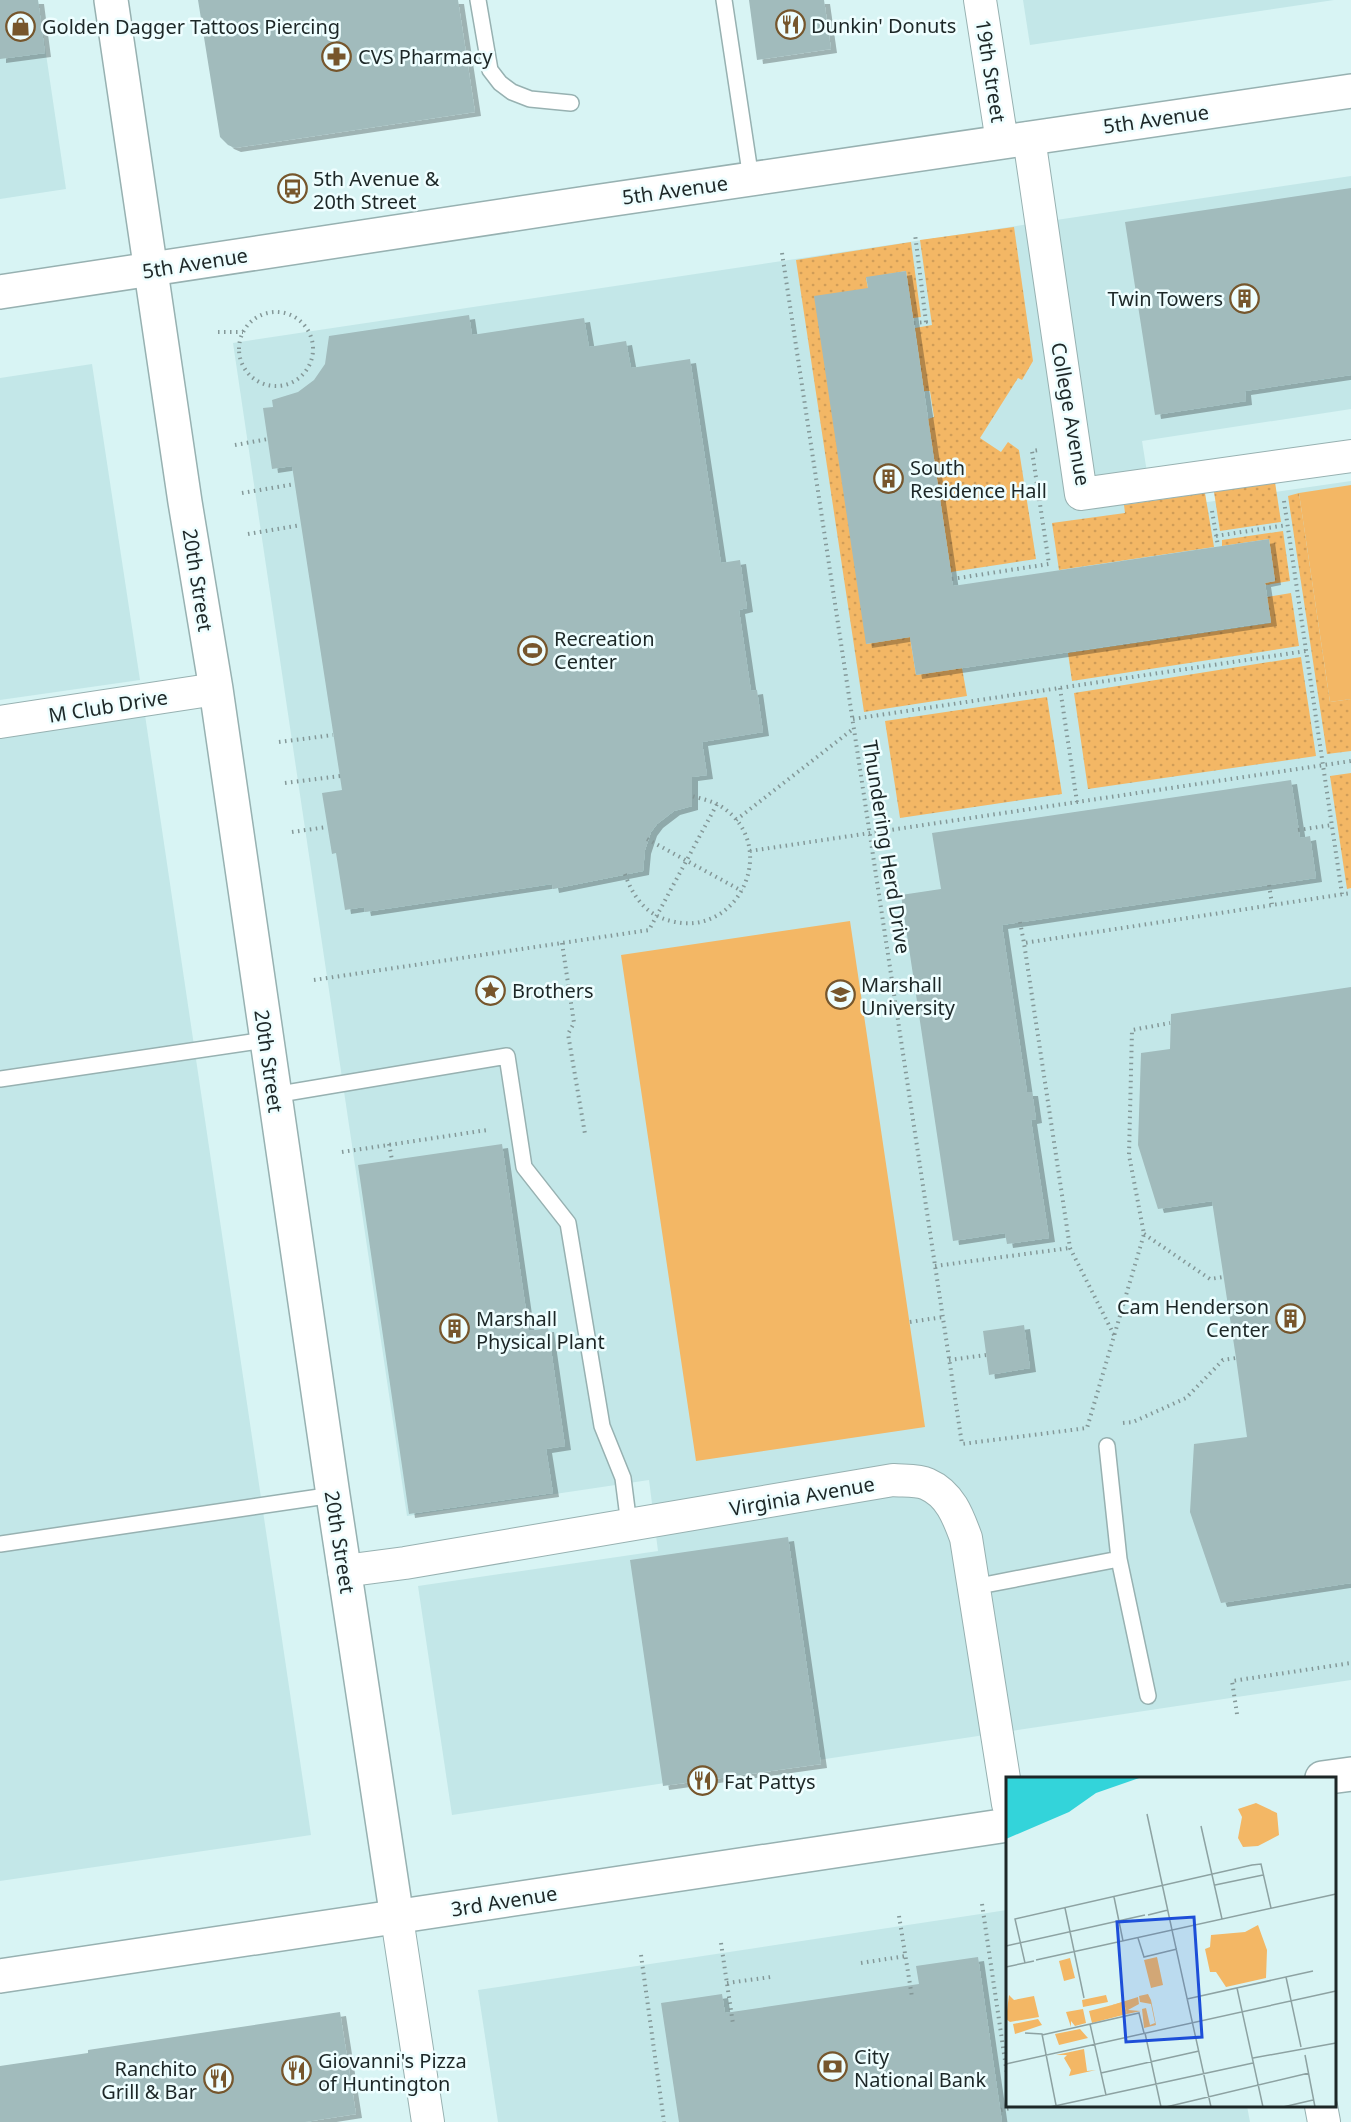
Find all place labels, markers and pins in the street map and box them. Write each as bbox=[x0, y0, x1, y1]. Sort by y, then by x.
restaurant icon: Dunkin' Donuts bbox=[774, 9, 806, 41]
shop icon: Golden Dagger Tattoos Piercing bbox=[5, 10, 37, 42]
place label: Dunkin' Donuts bbox=[811, 12, 956, 39]
place label: Golden Dagger Tattoos Piercing bbox=[42, 13, 340, 40]
pharmacy icon: CVS Pharmacy bbox=[321, 40, 353, 72]
place label: CVS Pharmacy bbox=[358, 43, 493, 70]
place label: 5th Avenue & 20th Street bbox=[313, 165, 440, 215]
bus stop icon: 5th Avenue & 20th Street bbox=[276, 173, 308, 205]
building icon: Twin Towers bbox=[1228, 282, 1260, 314]
place label: Twin Towers bbox=[1108, 285, 1223, 312]
place label: South Residence Hall bbox=[910, 454, 1047, 504]
building icon: South Residence Hall bbox=[873, 463, 905, 495]
place label: Recreation Center bbox=[554, 625, 655, 675]
sports icon: Recreation Center bbox=[517, 634, 549, 666]
place label: Marshall University bbox=[861, 971, 956, 1021]
place icon: Brothers bbox=[475, 974, 507, 1006]
place label: Brothers bbox=[512, 977, 594, 1004]
school or university icon: Marshall University bbox=[824, 979, 856, 1011]
place label: Cam Henderson Center bbox=[1117, 1293, 1269, 1343]
building icon: Cam Henderson Center bbox=[1274, 1302, 1306, 1334]
place label: Marshall Physical Plant bbox=[476, 1305, 605, 1355]
building icon: Marshall Physical Plant bbox=[439, 1313, 471, 1345]
restaurant icon: Fat Pattys bbox=[687, 1765, 719, 1797]
place label: Fat Pattys bbox=[724, 1768, 816, 1795]
place label: City National Bank bbox=[854, 2043, 986, 2093]
place label: Giovanni's Pizza of Huntington bbox=[318, 2047, 467, 2097]
bank icon: City National Bank bbox=[817, 2051, 849, 2083]
place label: Ranchito Grill & Bar bbox=[101, 2055, 197, 2105]
restaurant icon: Giovanni's Pizza of Huntington bbox=[281, 2055, 313, 2087]
restaurant icon: Ranchito Grill & Bar bbox=[202, 2063, 234, 2095]

